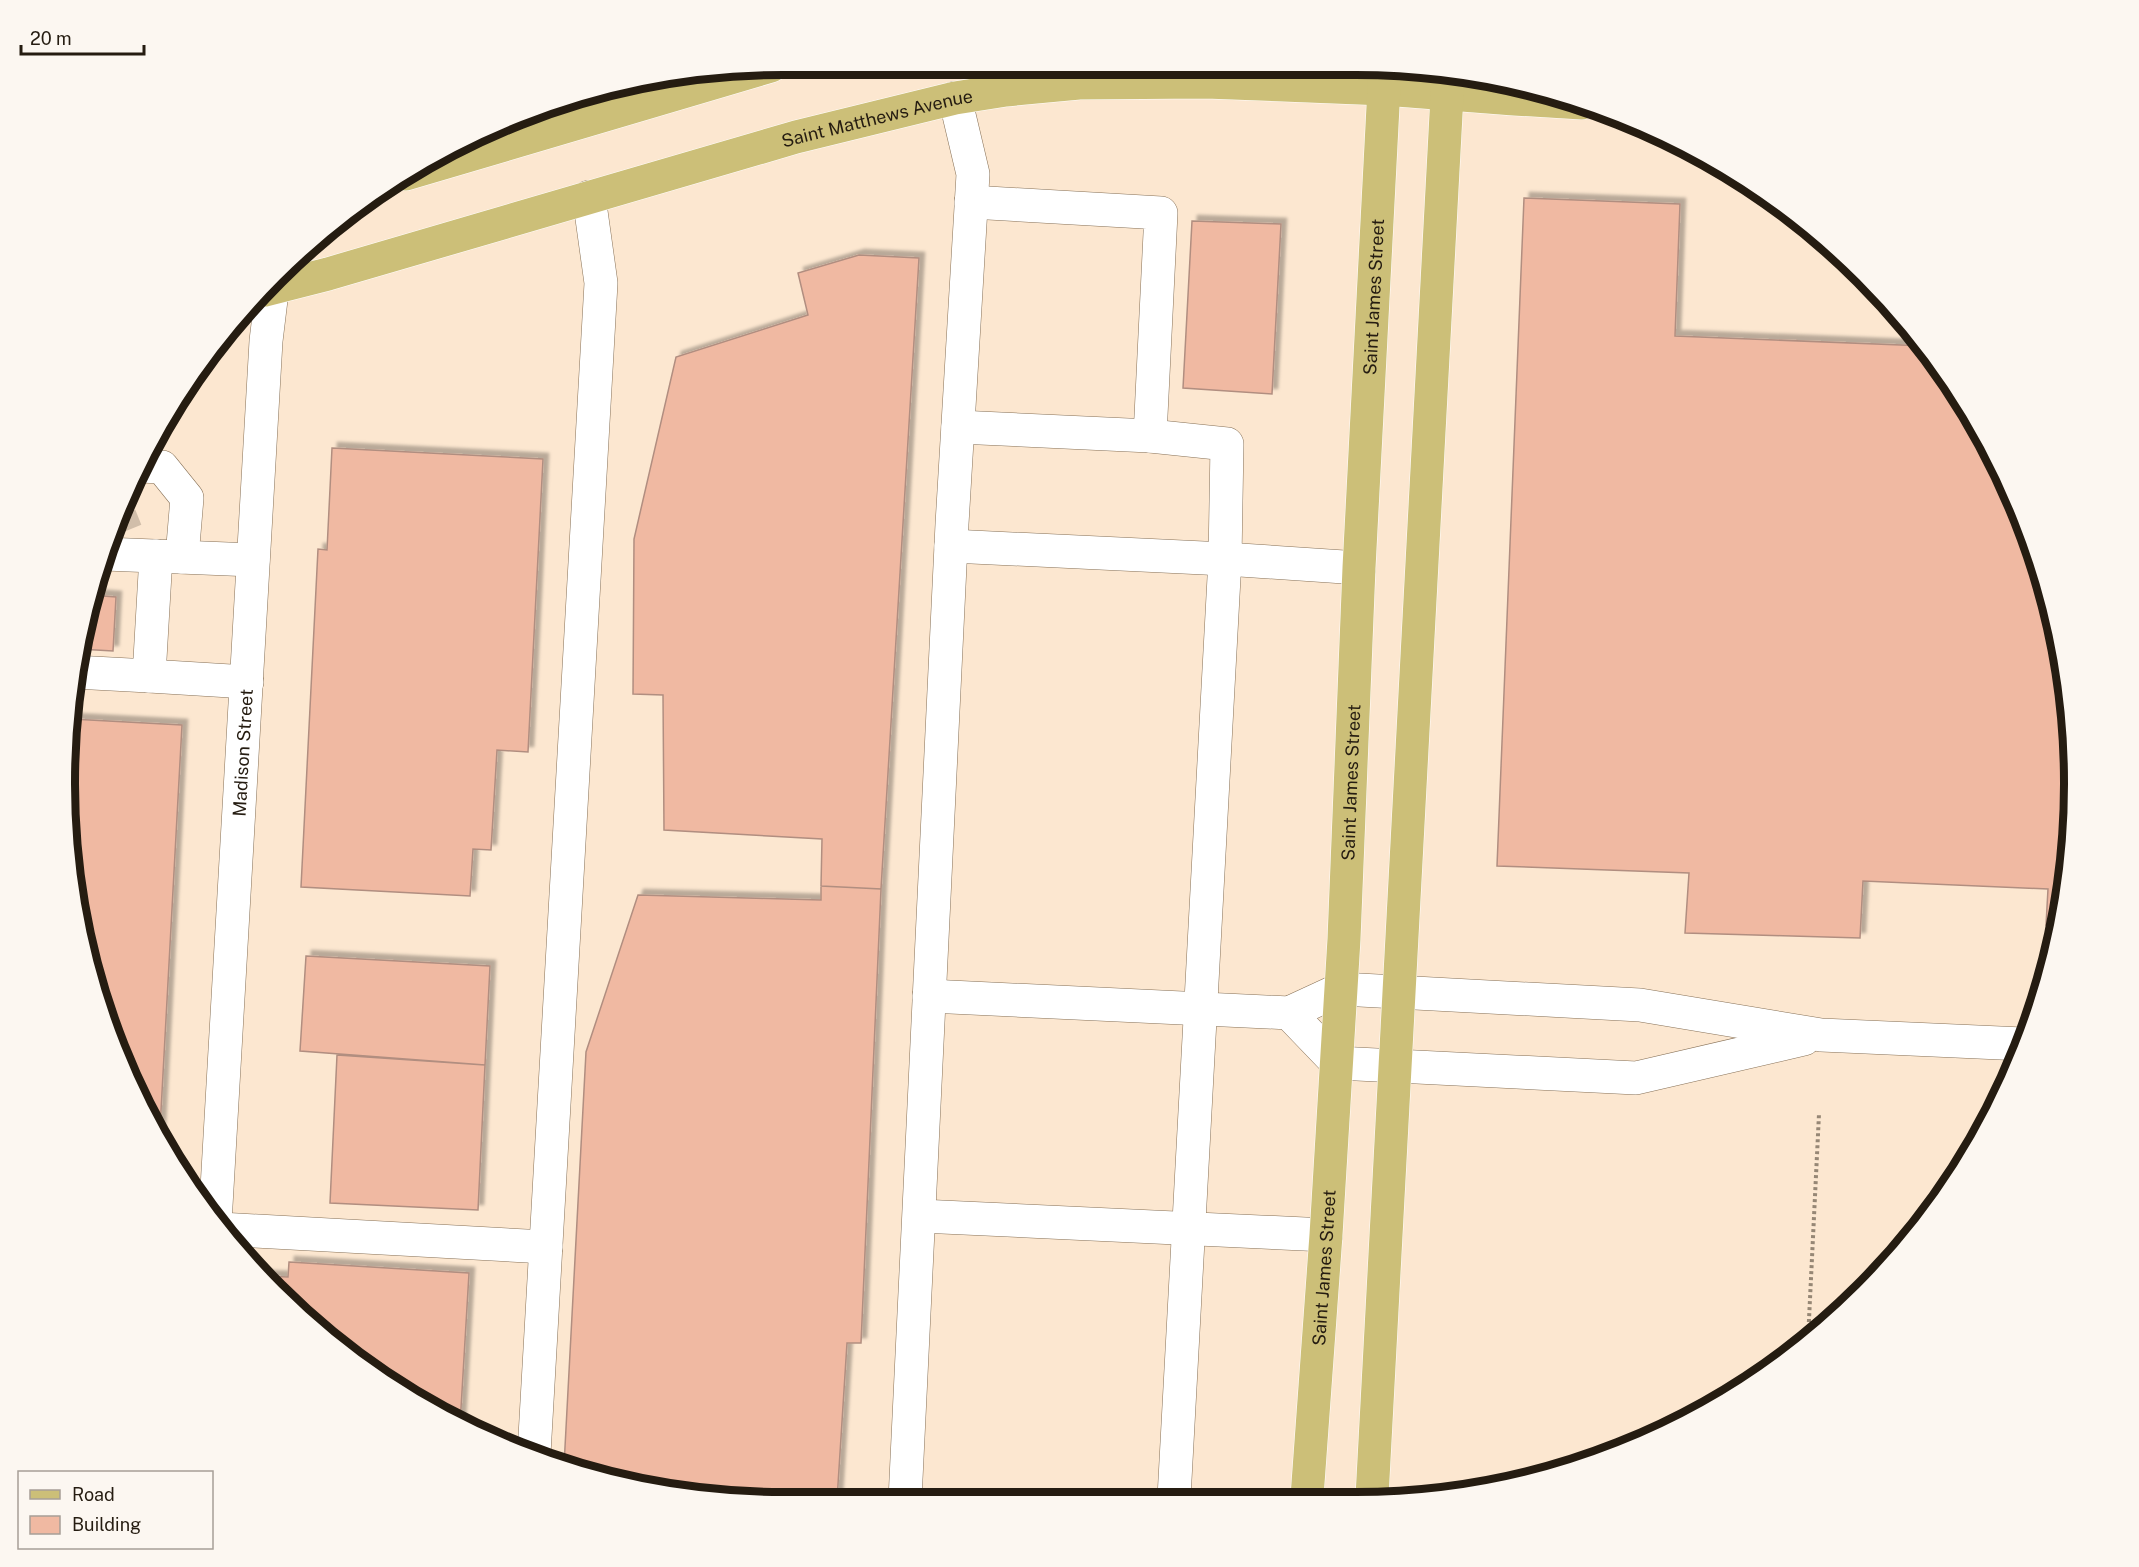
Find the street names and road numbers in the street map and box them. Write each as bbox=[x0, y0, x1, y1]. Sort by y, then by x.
street label: Saint Matthews Avenue bbox=[779, 85, 974, 151]
street label: Saint James Street bbox=[1359, 218, 1388, 376]
street label: Madison Street bbox=[228, 688, 256, 817]
street label: Saint James Street bbox=[1337, 704, 1364, 861]
street label: Saint James Street bbox=[1307, 1189, 1339, 1346]

